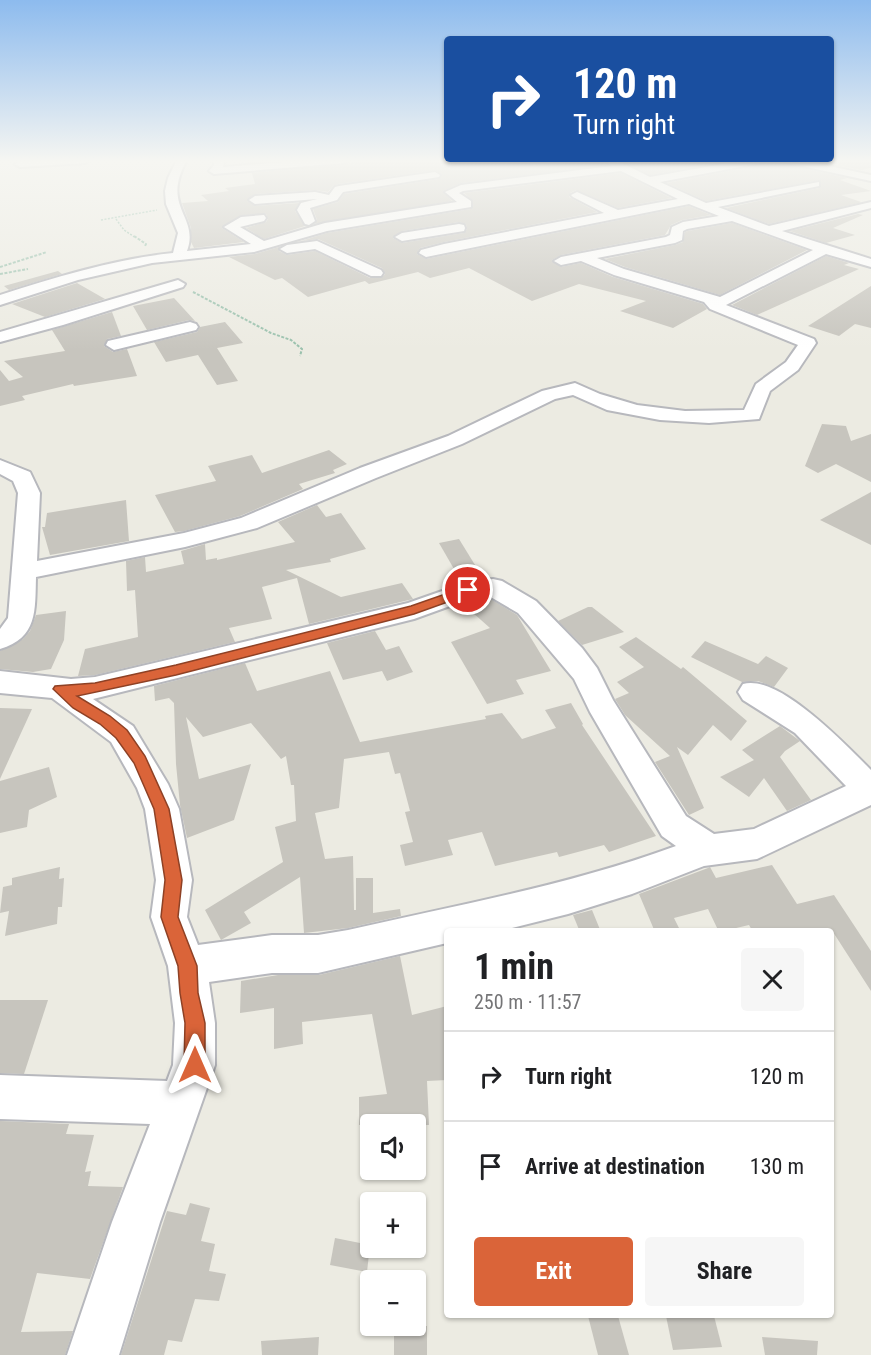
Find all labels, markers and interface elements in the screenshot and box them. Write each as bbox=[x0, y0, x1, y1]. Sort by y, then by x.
text: 120 m bbox=[573, 59, 678, 108]
icon: right bbox=[474, 60, 552, 138]
text: Turn right bbox=[573, 109, 675, 141]
pin bbox=[442, 564, 493, 615]
icon: arrive bbox=[451, 573, 484, 606]
text: 1 min bbox=[474, 946, 554, 988]
button: close bbox=[741, 948, 804, 1011]
text: 250 m · 11:57 bbox=[474, 990, 581, 1014]
position arrow bbox=[163, 1033, 227, 1097]
icon: right bbox=[474, 1060, 507, 1093]
text: Turn right bbox=[525, 1064, 612, 1089]
text: 120 m bbox=[750, 1064, 804, 1089]
map controls bbox=[360, 1114, 426, 1336]
button: sound bbox=[360, 1114, 426, 1180]
icon: arrive bbox=[474, 1150, 507, 1183]
text: Arrive at destination bbox=[525, 1154, 705, 1179]
text: 130 m bbox=[750, 1154, 804, 1179]
button: + bbox=[360, 1192, 426, 1258]
button: Exit bbox=[474, 1237, 633, 1306]
button: Share bbox=[645, 1237, 804, 1306]
button: − bbox=[360, 1270, 426, 1336]

